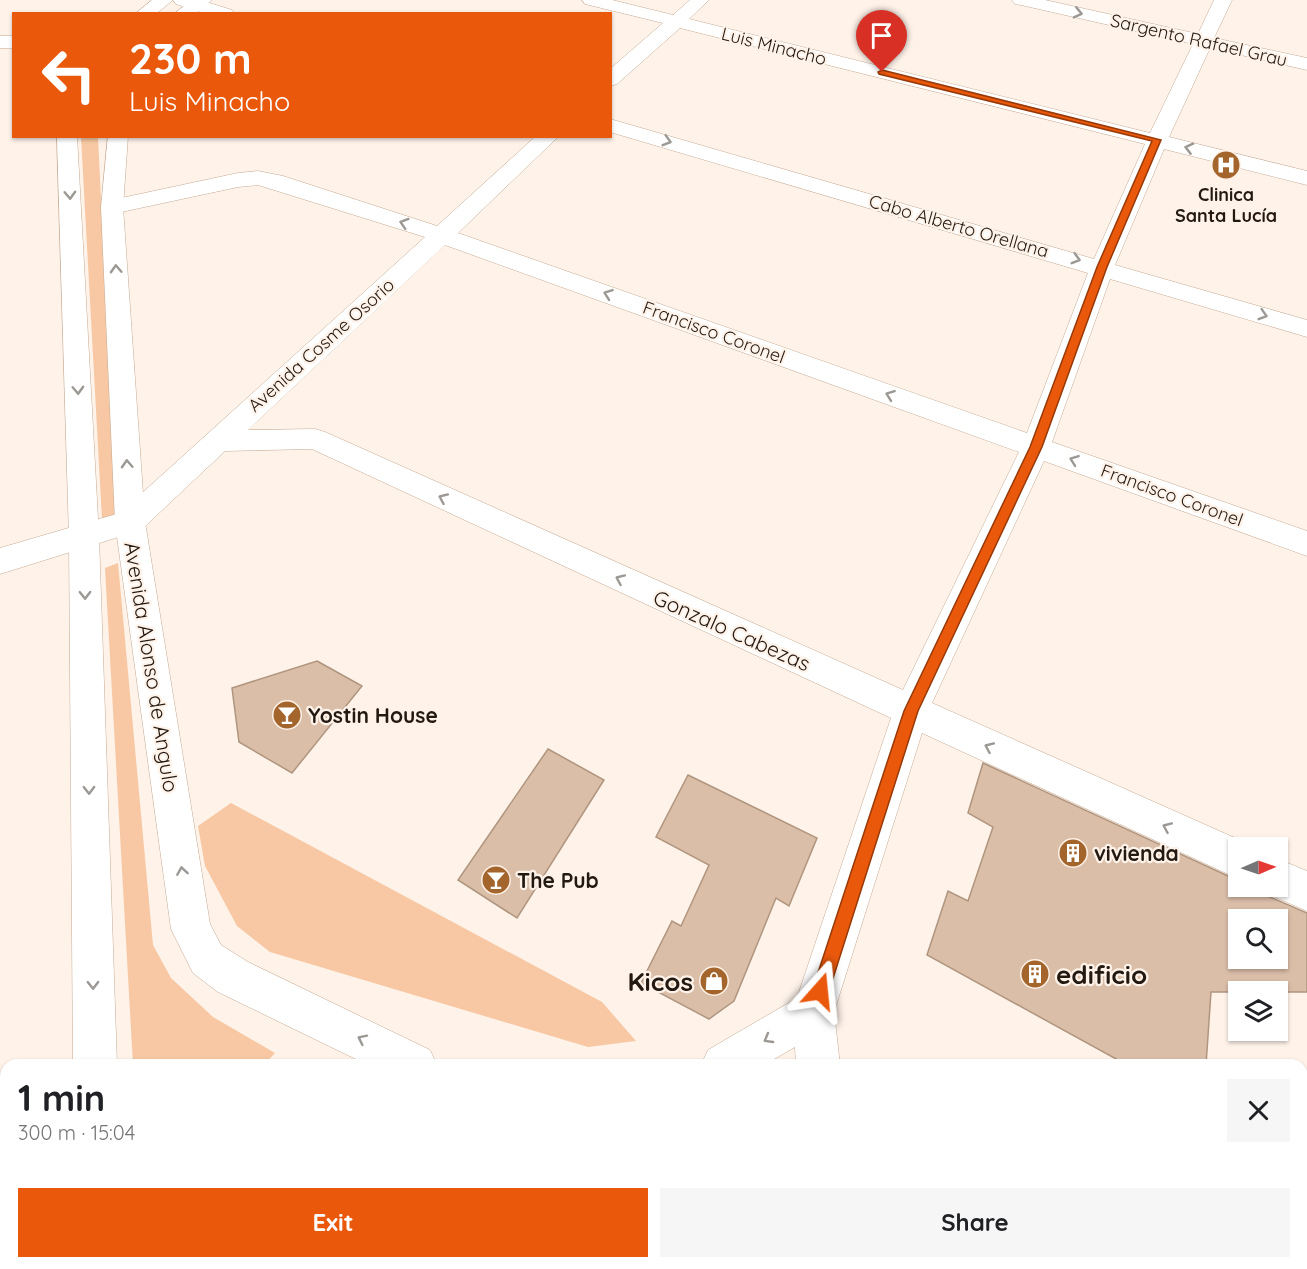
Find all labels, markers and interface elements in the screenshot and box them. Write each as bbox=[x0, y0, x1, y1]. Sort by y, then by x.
one-way arrow bbox=[1072, 5, 1082, 18]
street label: Sargento Rafael Grau bbox=[1108, 8, 1290, 72]
pin bbox=[856, 10, 907, 72]
icon: arrive bbox=[865, 19, 898, 52]
street label: Luis Minacho bbox=[719, 22, 829, 70]
text: 230 m bbox=[129, 32, 252, 85]
icon: left bbox=[30, 36, 108, 114]
text: Luis Minacho bbox=[129, 84, 290, 118]
one-way arrow bbox=[661, 134, 672, 146]
one-way arrow bbox=[1184, 143, 1194, 156]
hospital icon: Clinica Santa Lucía bbox=[1210, 149, 1242, 181]
place label: Clinica Santa Lucía bbox=[1175, 183, 1277, 227]
street label: Cabo Alberto Orellana bbox=[866, 189, 1052, 263]
one-way arrow bbox=[63, 190, 76, 199]
one-way arrow bbox=[399, 218, 410, 230]
one-way arrow bbox=[1071, 252, 1081, 265]
one-way arrow bbox=[110, 265, 123, 274]
street label: Avenida Cosme Osorio bbox=[243, 273, 399, 417]
one-way arrow bbox=[603, 289, 614, 302]
street label: Francisco Coronel bbox=[640, 296, 788, 368]
one-way arrow bbox=[1257, 308, 1268, 320]
one-way arrow bbox=[71, 385, 84, 394]
one-way arrow bbox=[885, 389, 896, 402]
one-way arrow bbox=[1069, 455, 1080, 468]
one-way arrow bbox=[120, 459, 133, 468]
street label: Francisco Coronel bbox=[1098, 459, 1246, 531]
one-way arrow bbox=[438, 493, 449, 505]
street label: Avenida Alonso de Angulo bbox=[119, 540, 185, 794]
one-way arrow bbox=[616, 574, 627, 586]
street label: Gonzalo Cabezas bbox=[650, 584, 814, 676]
one-way arrow bbox=[79, 591, 91, 600]
bar icon: Yostin House bbox=[271, 699, 303, 731]
place label: Yostin House bbox=[308, 702, 438, 728]
one-way arrow bbox=[984, 742, 995, 754]
one-way arrow bbox=[83, 786, 95, 795]
one-way arrow bbox=[1162, 823, 1173, 835]
building icon: vivienda bbox=[1057, 837, 1089, 869]
north arrow bbox=[1228, 837, 1288, 897]
map controls bbox=[1228, 837, 1288, 1041]
place label: vivienda bbox=[1094, 840, 1179, 866]
bar icon: The Pub bbox=[480, 864, 512, 896]
one-way arrow bbox=[177, 866, 189, 876]
place label: The Pub bbox=[517, 867, 599, 893]
button: search bbox=[1228, 909, 1288, 969]
building icon: edificio bbox=[1019, 958, 1051, 990]
place label: edificio bbox=[1056, 958, 1147, 991]
position arrow bbox=[788, 959, 852, 1023]
place label: Kicos bbox=[628, 965, 693, 998]
shop icon: Kicos bbox=[698, 965, 730, 997]
one-way arrow bbox=[87, 981, 99, 990]
button: layers bbox=[1228, 981, 1288, 1041]
one-way arrow bbox=[764, 1031, 774, 1043]
one-way arrow bbox=[358, 1035, 369, 1047]
text: 1 min bbox=[18, 1075, 105, 1120]
button: close bbox=[1227, 1079, 1290, 1142]
text: 300 m · 15:04 bbox=[18, 1120, 135, 1145]
button: Exit bbox=[18, 1188, 648, 1257]
button: Share bbox=[660, 1188, 1290, 1257]

